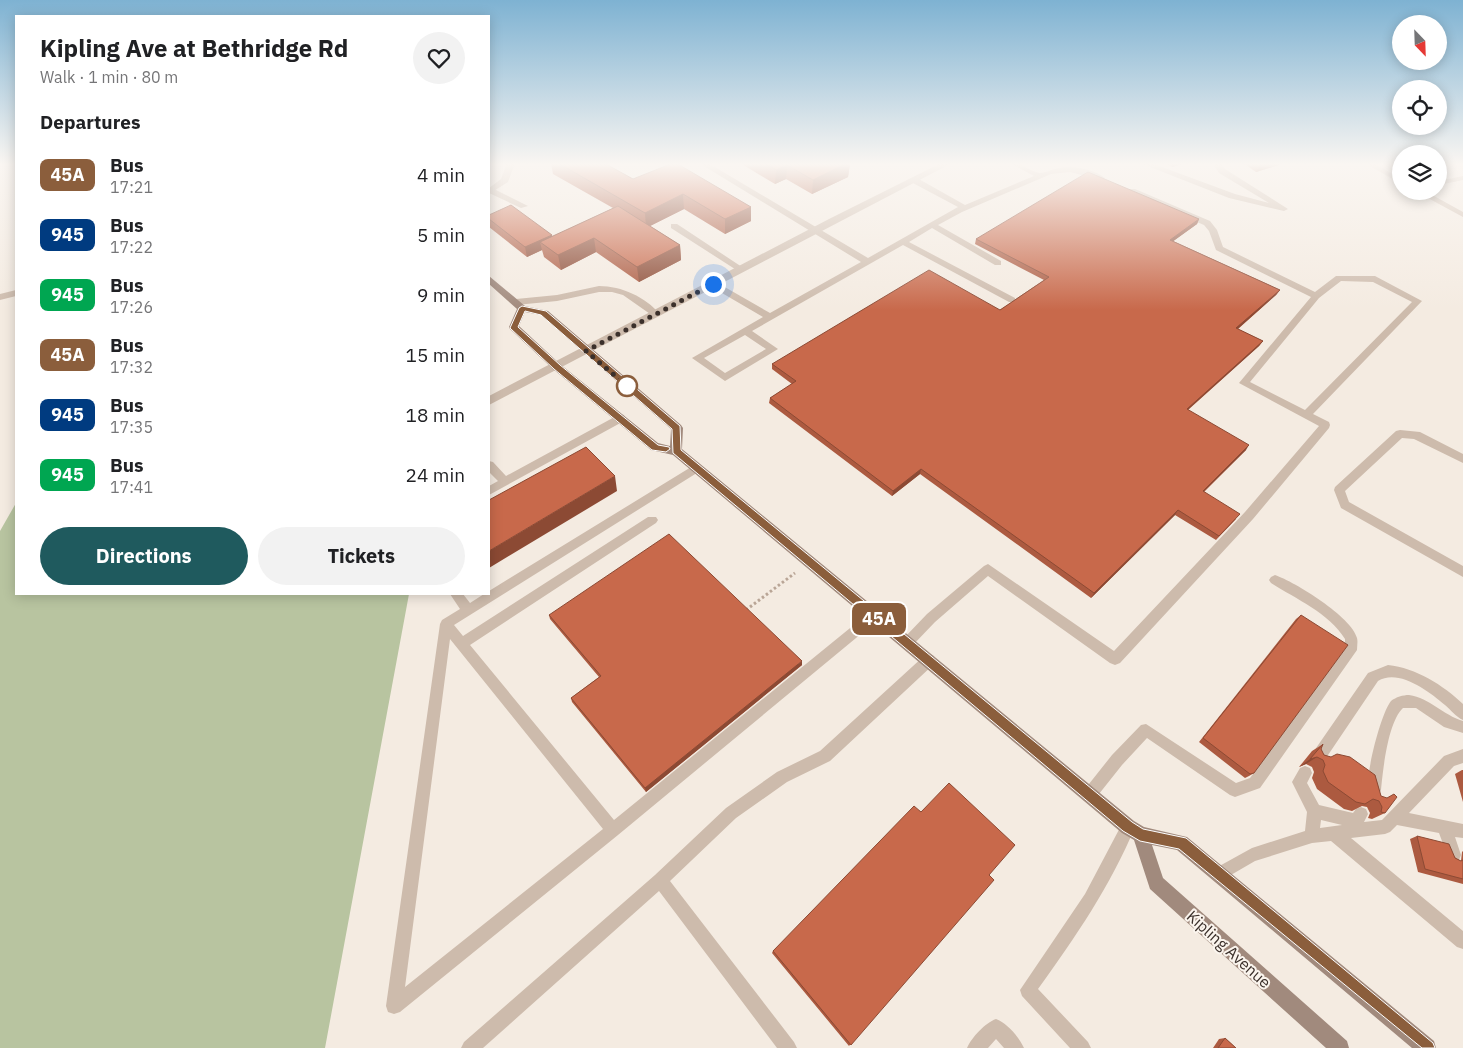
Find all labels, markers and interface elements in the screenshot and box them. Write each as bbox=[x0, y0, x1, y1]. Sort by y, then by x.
north arrow bbox=[1392, 15, 1448, 70]
map controls bbox=[1392, 15, 1447, 200]
text: Kipling Ave at Bethridge Rd bbox=[40, 32, 348, 64]
button: heart bbox=[413, 32, 465, 84]
text: Walk · 1 min · 80 m bbox=[40, 67, 178, 87]
button: locate bbox=[1392, 80, 1447, 135]
text: Departures bbox=[40, 110, 140, 134]
button: layers bbox=[1392, 145, 1447, 200]
text: Bus bbox=[110, 153, 144, 177]
text: 45A bbox=[51, 163, 84, 186]
text: 4 min bbox=[417, 163, 465, 187]
text: 17:21 bbox=[110, 177, 153, 197]
text: Bus bbox=[110, 213, 144, 237]
text: 945 bbox=[51, 223, 84, 246]
text: 5 min bbox=[417, 223, 465, 247]
text: 17:22 bbox=[110, 237, 153, 257]
your location bbox=[701, 272, 726, 297]
text: Bus bbox=[110, 273, 144, 297]
text: 945 bbox=[51, 283, 84, 306]
text: 9 min bbox=[417, 283, 465, 307]
text: 17:26 bbox=[110, 297, 153, 317]
text: Bus bbox=[110, 333, 144, 357]
text: 45A bbox=[51, 343, 84, 366]
text: 15 min bbox=[406, 343, 465, 367]
text: 17:32 bbox=[110, 357, 153, 377]
unlabelled marker bbox=[616, 375, 638, 397]
text: Bus bbox=[110, 393, 144, 417]
text: 945 bbox=[51, 403, 84, 426]
text: 18 min bbox=[406, 403, 465, 427]
text: 17:35 bbox=[110, 417, 153, 437]
text: Bus bbox=[110, 453, 144, 477]
text: 945 bbox=[51, 463, 84, 486]
text: 24 min bbox=[406, 463, 465, 487]
text: 17:41 bbox=[110, 477, 153, 497]
button: Directions bbox=[40, 527, 248, 585]
button: Tickets bbox=[258, 527, 465, 585]
line badge: 45A bbox=[850, 603, 908, 635]
text: 45A bbox=[862, 607, 896, 630]
street label: Kipling Avenue bbox=[1183, 906, 1275, 992]

